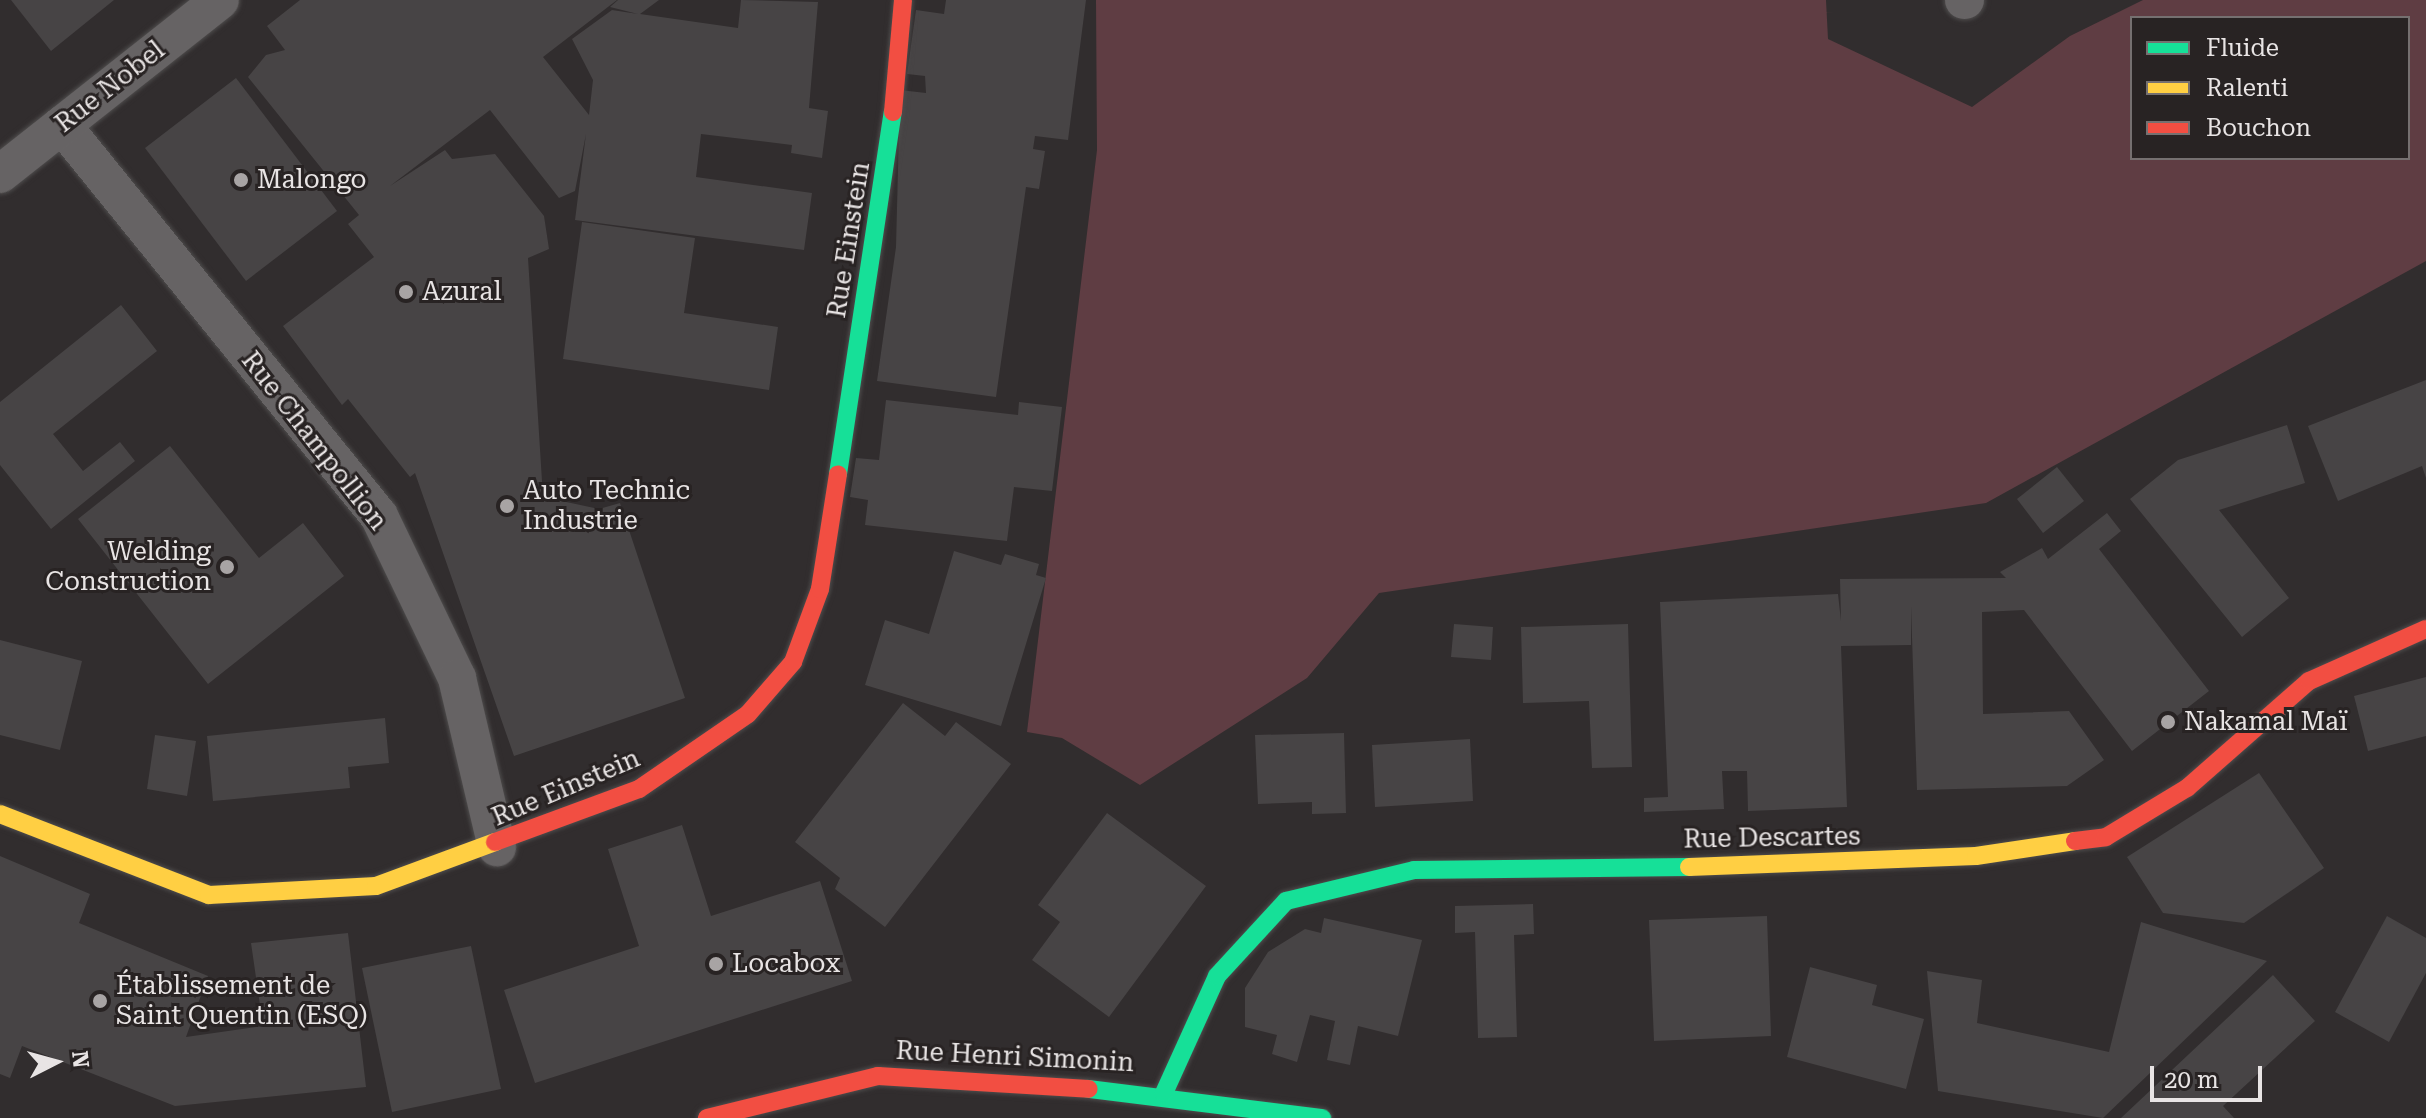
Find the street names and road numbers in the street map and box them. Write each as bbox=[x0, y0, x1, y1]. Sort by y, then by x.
street label: Rue Nobel bbox=[49, 35, 171, 139]
street label: Rue Einstein bbox=[821, 160, 877, 320]
street label: Rue Champollion bbox=[235, 346, 393, 536]
street label: Rue Einstein bbox=[487, 743, 645, 833]
street label: Rue Descartes bbox=[1683, 821, 1861, 855]
street label: Rue Henri Simonin bbox=[895, 1035, 1135, 1079]

